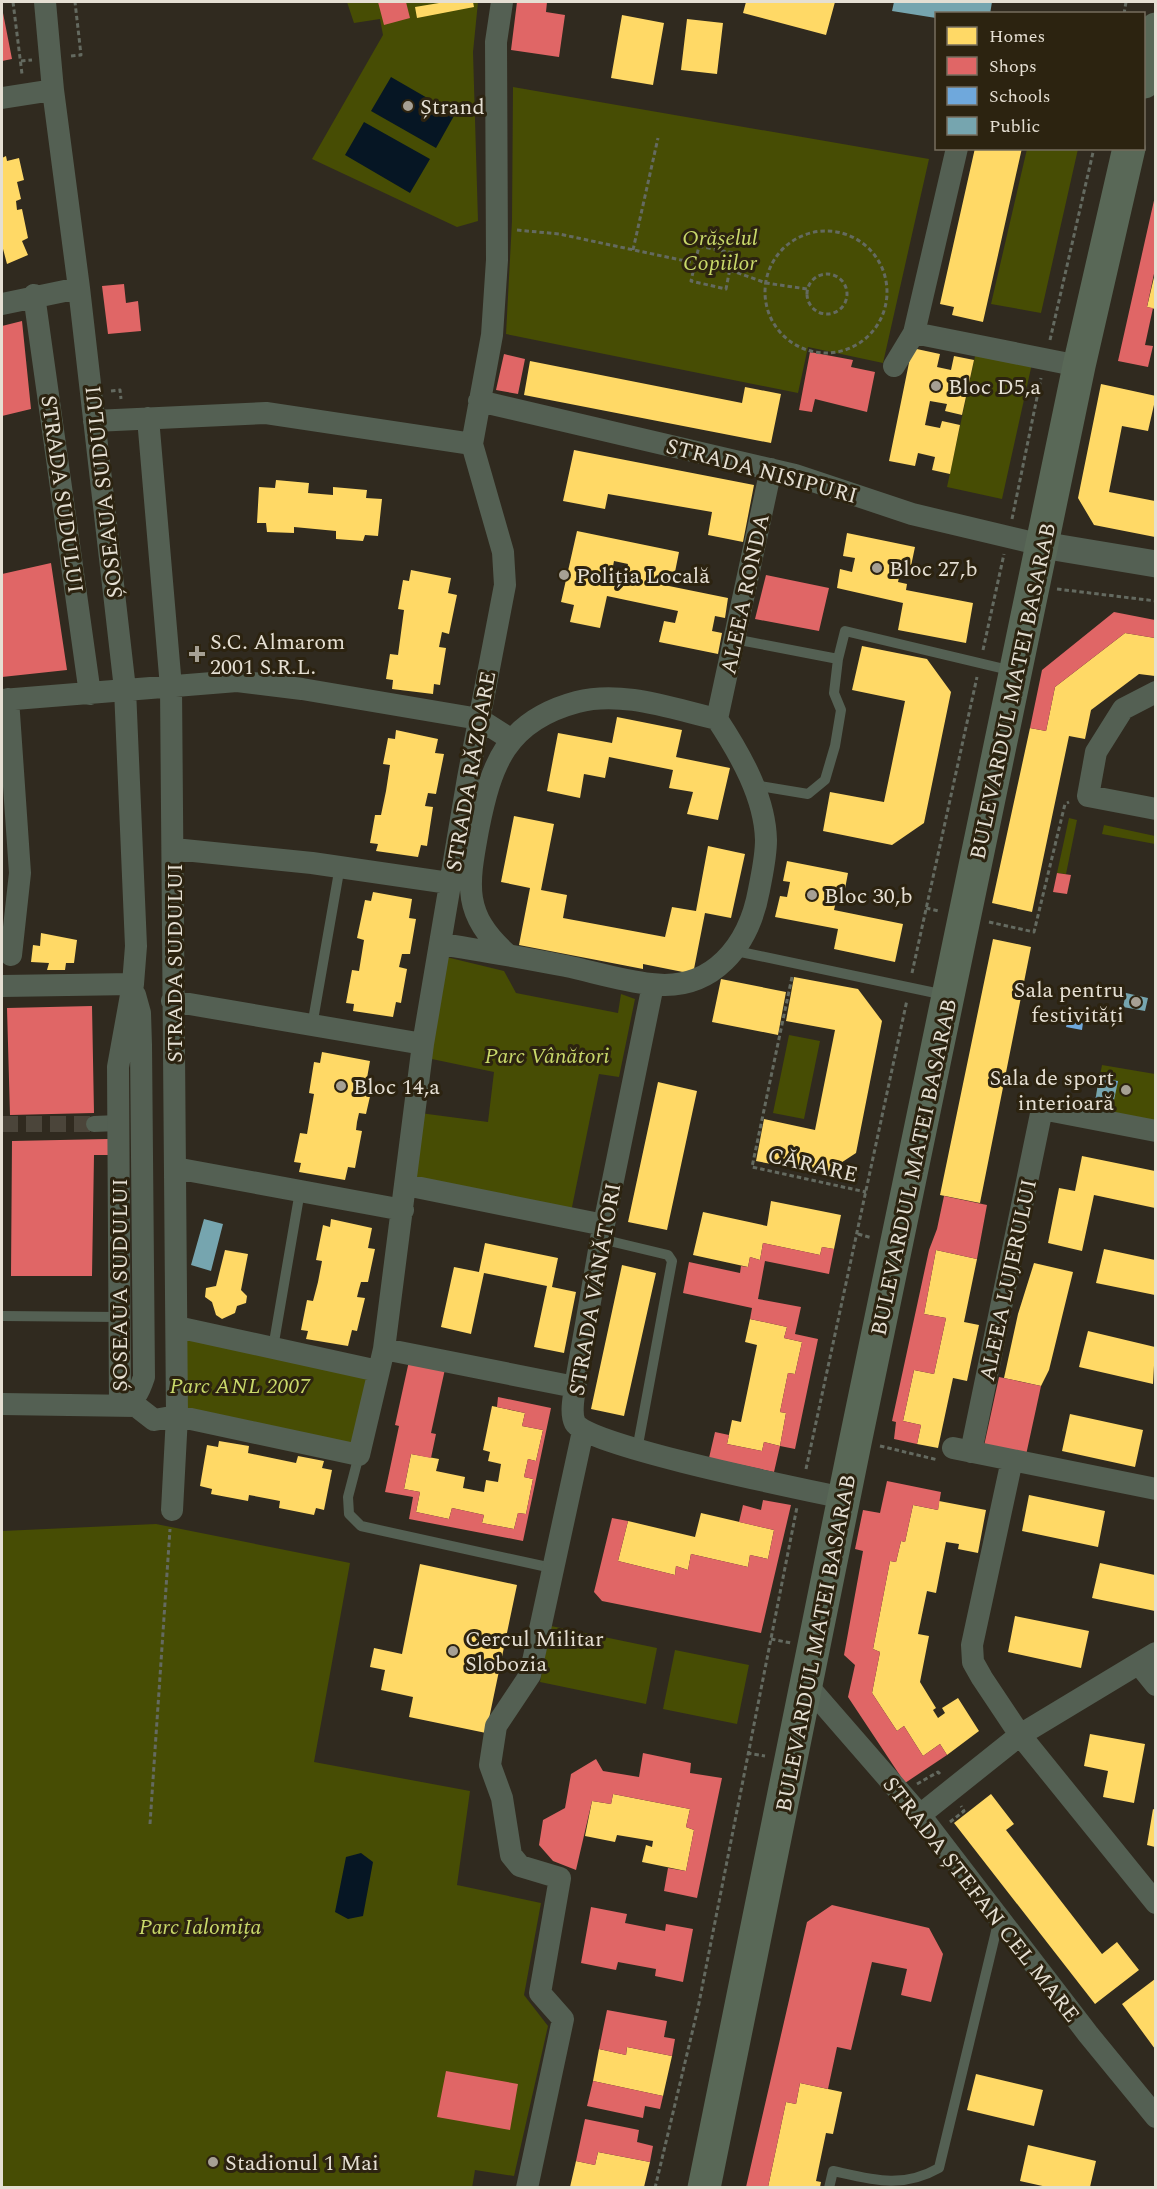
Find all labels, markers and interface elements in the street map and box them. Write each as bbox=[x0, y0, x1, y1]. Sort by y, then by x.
legend bbox=[935, 12, 1145, 150]
text: Homes bbox=[989, 23, 1045, 50]
text: Shops bbox=[989, 53, 1037, 80]
text: Schools bbox=[989, 83, 1051, 110]
place label: Ștrand bbox=[420, 91, 485, 124]
marker: Ștrand bbox=[401, 99, 415, 113]
text: Public bbox=[989, 113, 1040, 140]
park label: Orășelul Copiilor bbox=[682, 222, 758, 280]
place label: Bloc D5,a bbox=[948, 371, 1041, 404]
marker: Bloc D5,a bbox=[929, 379, 943, 393]
street label: ȘOSEAUA SUDULUI bbox=[77, 384, 132, 600]
street label: STRADA SUDULUI bbox=[31, 393, 92, 595]
street label: STRADA NISIPURI bbox=[662, 430, 861, 513]
street label: ALEEA RONDA bbox=[712, 511, 779, 678]
street label: BULEVARDUL MATEI BASARAB bbox=[962, 520, 1065, 863]
place label: Bloc 27,b bbox=[889, 553, 978, 586]
place label: Poliția Locală bbox=[576, 560, 710, 593]
marker: Bloc 27,b bbox=[870, 561, 884, 575]
marker: Poliția Locală bbox=[557, 568, 571, 582]
place label: S.C. Almarom 2001 S.R.L. bbox=[210, 626, 345, 684]
marker: S.C. Almarom 2001 S.R.L. bbox=[188, 645, 206, 663]
street label: STRADA RĂZOARE bbox=[438, 668, 505, 874]
street label: STRADA SUDULUI bbox=[159, 863, 192, 1063]
place label: Bloc 30,b bbox=[824, 880, 913, 913]
marker: Bloc 30,b bbox=[805, 888, 819, 902]
place label: Sala pentru festivități bbox=[1013, 974, 1124, 1032]
marker: Sala pentru festivități bbox=[1129, 995, 1143, 1009]
street label: BULEVARDUL MATEI BASARAB bbox=[863, 996, 966, 1339]
park label: Parc Vânători bbox=[484, 1040, 610, 1073]
place label: Sala de sport interioară bbox=[990, 1062, 1114, 1120]
place label: Bloc 14,a bbox=[353, 1071, 440, 1104]
marker: Bloc 14,a bbox=[334, 1079, 348, 1093]
marker: Sala de sport interioară bbox=[1119, 1083, 1133, 1097]
street label: CĂRARE bbox=[764, 1139, 861, 1192]
street label: ALEEA LUJERULUI bbox=[971, 1176, 1046, 1384]
street label: ȘOSEAUA SUDULUI bbox=[104, 1178, 137, 1392]
street label: STRADA VÂNĂTORI bbox=[561, 1180, 630, 1398]
park label: Parc ANL 2007 bbox=[170, 1370, 311, 1403]
street label: BULEVARDUL MATEI BASARAB bbox=[768, 1472, 865, 1815]
place label: Cercul Militar Slobozia bbox=[465, 1623, 604, 1681]
marker: Cercul Militar Slobozia bbox=[446, 1644, 460, 1658]
street label: STRADA ȘTEFAN CEL MARE bbox=[874, 1770, 1087, 2030]
park label: Parc Ialomița bbox=[139, 1911, 261, 1944]
place label: Stadionul 1 Mai bbox=[225, 2147, 379, 2180]
marker: Stadionul 1 Mai bbox=[206, 2155, 220, 2169]

